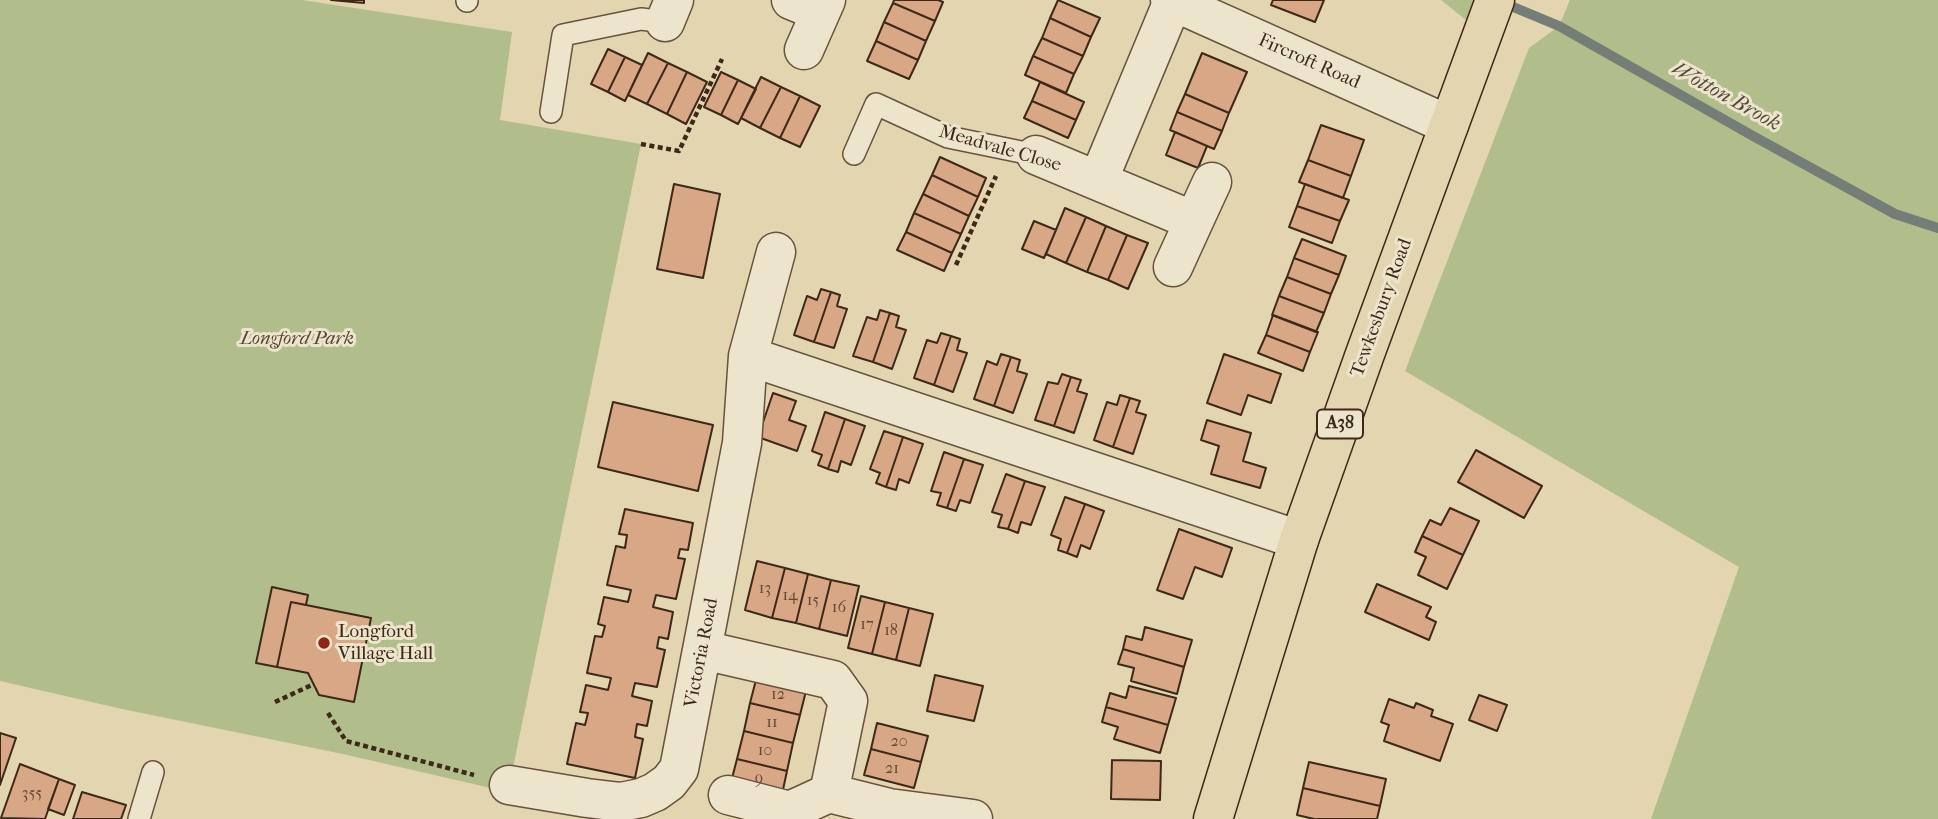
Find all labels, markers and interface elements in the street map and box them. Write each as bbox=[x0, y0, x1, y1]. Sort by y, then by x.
street label: Fircroft Road bbox=[1255, 29, 1363, 95]
water label: Wotton Brook bbox=[1667, 57, 1785, 137]
street label: Meadvale Close bbox=[936, 121, 1064, 177]
street label: Tewkesbury Road bbox=[1346, 236, 1418, 380]
park label: Longford Park bbox=[240, 328, 354, 350]
road number: A38 bbox=[1317, 410, 1363, 438]
house number: 13 bbox=[759, 579, 771, 599]
house number: 14 bbox=[782, 586, 798, 606]
house number: 15 bbox=[807, 591, 819, 611]
street label: Victoria Road bbox=[680, 596, 724, 710]
house number: 16 bbox=[832, 598, 846, 618]
house number: 17 bbox=[860, 615, 874, 635]
place label: Longford Village Hall bbox=[338, 621, 433, 665]
house number: 18 bbox=[884, 621, 898, 641]
marker: Longford Village Hall bbox=[316, 635, 332, 651]
house number: 12 bbox=[771, 685, 785, 705]
house number: 11 bbox=[766, 713, 778, 733]
house number: 20 bbox=[890, 732, 908, 752]
house number: 10 bbox=[758, 741, 772, 761]
house number: 21 bbox=[885, 759, 899, 779]
house number: 9 bbox=[755, 769, 763, 789]
house number: 355 bbox=[22, 784, 42, 804]

